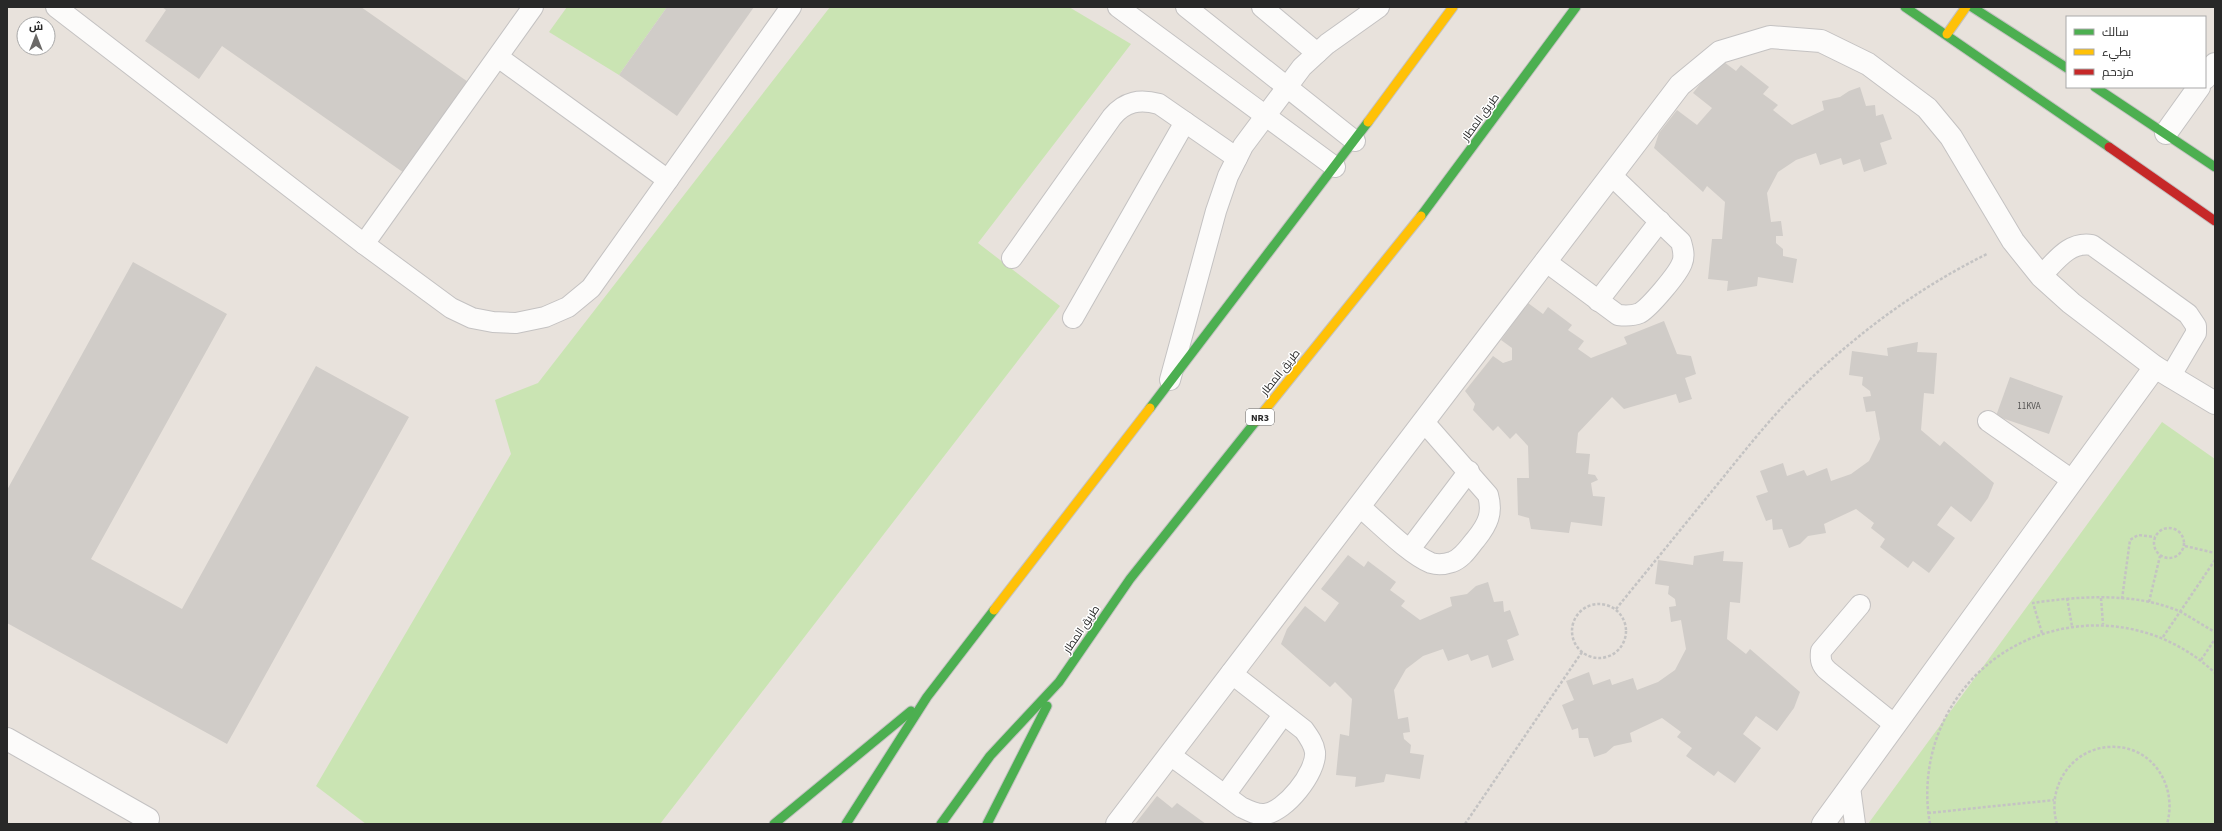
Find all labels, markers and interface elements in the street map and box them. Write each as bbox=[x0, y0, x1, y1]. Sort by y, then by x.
north arrow bbox=[16, 16, 56, 56]
legend bbox=[2066, 16, 2206, 88]
text: ش bbox=[29, 19, 43, 34]
text: سالك bbox=[2102, 24, 2129, 41]
text: بطيء bbox=[2102, 44, 2131, 62]
text: مزدحم bbox=[2102, 64, 2134, 81]
street label: طريق المطار bbox=[1458, 91, 1503, 145]
street label: طريق المطار bbox=[1257, 346, 1304, 399]
house number: 11KVA bbox=[2017, 400, 2041, 413]
road number: NR3 bbox=[1246, 409, 1274, 425]
street label: طريق المطار bbox=[1059, 602, 1103, 657]

